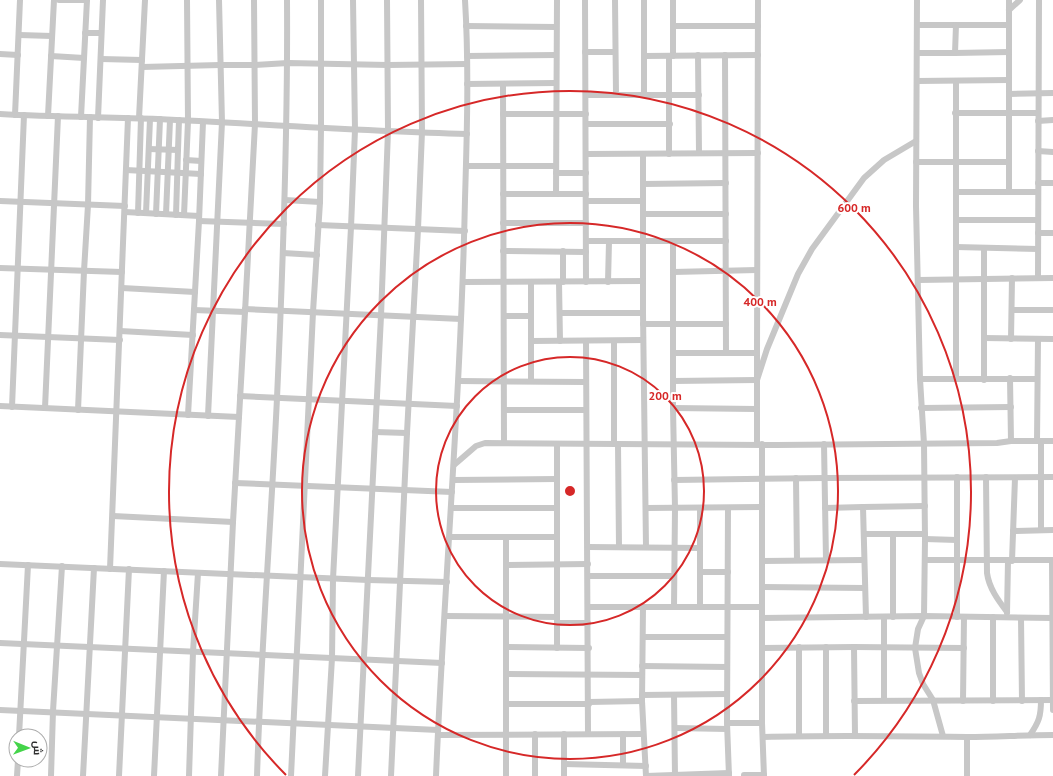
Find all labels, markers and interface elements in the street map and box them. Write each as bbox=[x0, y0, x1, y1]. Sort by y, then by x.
text: 600 m bbox=[837, 200, 871, 215]
text: 400 m bbox=[743, 294, 777, 309]
text: 200 m bbox=[648, 388, 682, 403]
centre of rings bbox=[563, 484, 577, 498]
north arrow bbox=[8, 728, 48, 768]
text: ش bbox=[31, 741, 45, 755]

